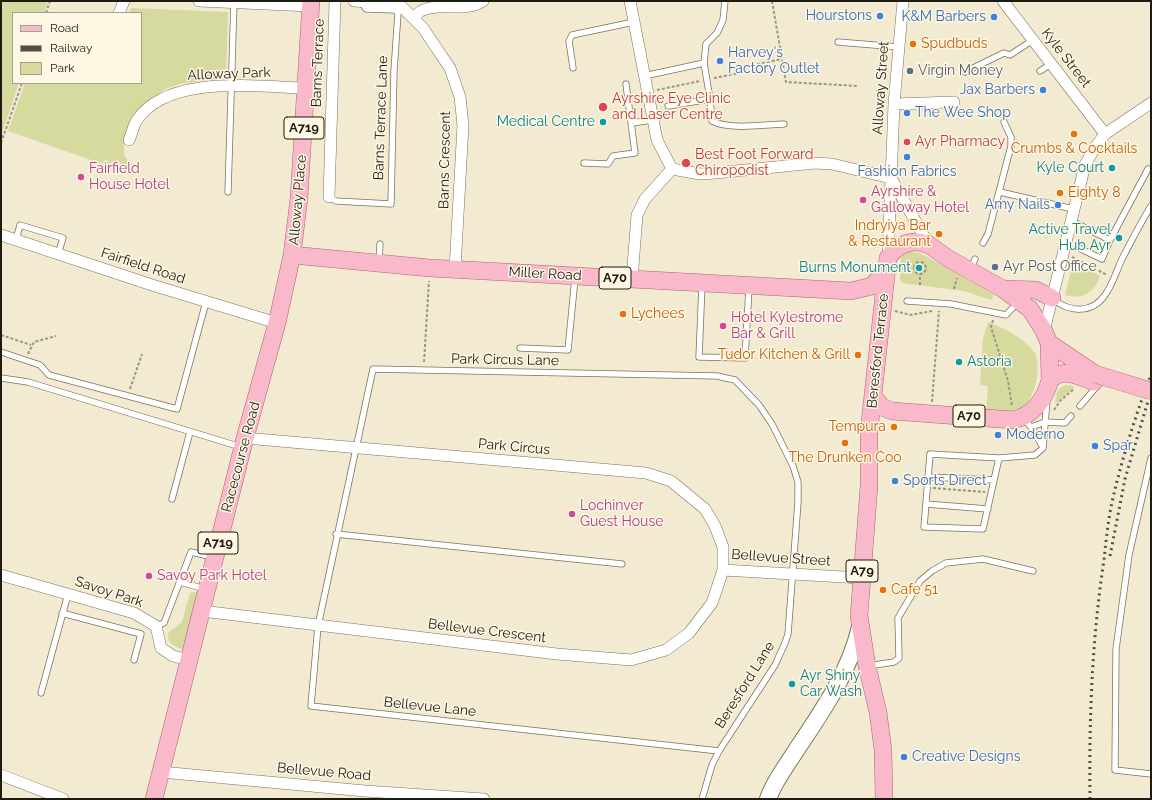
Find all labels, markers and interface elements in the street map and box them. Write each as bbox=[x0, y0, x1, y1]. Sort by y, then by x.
place label: Hourstons bbox=[806, 8, 872, 24]
place label: K&M Barbers bbox=[901, 9, 986, 25]
marker: Hourstons bbox=[875, 11, 885, 21]
legend bbox=[12, 12, 142, 84]
marker: K&M Barbers bbox=[989, 12, 999, 22]
street label: Barns Terrace bbox=[308, 18, 328, 108]
text: Road bbox=[50, 21, 79, 35]
street label: Kyle Street bbox=[1038, 25, 1094, 91]
place label: Spudbuds bbox=[921, 36, 988, 52]
marker: Spudbuds bbox=[908, 39, 918, 49]
text: Railway bbox=[50, 41, 92, 55]
street label: Alloway Street bbox=[869, 41, 893, 135]
place label: Harvey's Factory Outlet bbox=[728, 45, 820, 78]
street label: Barns Terrace Lane bbox=[370, 55, 392, 181]
marker: Harvey's Factory Outlet bbox=[715, 56, 725, 66]
text: Park bbox=[50, 61, 75, 75]
place label: Virgin Money bbox=[918, 63, 1003, 79]
street label: Alloway Park bbox=[187, 64, 271, 84]
marker: Virgin Money bbox=[905, 66, 915, 76]
place label: Jax Barbers bbox=[960, 82, 1035, 98]
marker: Jax Barbers bbox=[1038, 85, 1048, 95]
place label: Ayrshire Eye Clinic and Laser Centre bbox=[612, 91, 731, 124]
marker: Ayrshire Eye Clinic and Laser Centre bbox=[597, 101, 609, 113]
place label: The Wee Shop bbox=[915, 105, 1011, 121]
marker: The Wee Shop bbox=[902, 108, 912, 118]
street label: Barns Crescent bbox=[436, 111, 454, 209]
place label: Medical Centre bbox=[497, 114, 595, 130]
road number: A719 bbox=[284, 117, 324, 139]
marker: Medical Centre bbox=[598, 117, 608, 127]
marker: Crumbs & Cocktails bbox=[1069, 129, 1079, 139]
place label: Ayr Pharmacy bbox=[915, 134, 1005, 150]
marker: Ayr Pharmacy bbox=[902, 137, 912, 147]
place label: Crumbs & Cocktails bbox=[1011, 141, 1137, 157]
place label: Best Foot Forward Chiropodist bbox=[695, 147, 813, 180]
marker: Fashion Fabrics bbox=[902, 152, 912, 162]
street label: Alloway Place bbox=[286, 154, 310, 246]
marker: Best Foot Forward Chiropodist bbox=[680, 157, 692, 169]
place label: Kyle Court bbox=[1036, 160, 1104, 176]
place label: Fairfield House Hotel bbox=[89, 161, 169, 194]
marker: Kyle Court bbox=[1107, 163, 1117, 173]
place label: Fashion Fabrics bbox=[857, 164, 957, 180]
marker: Fairfield House Hotel bbox=[76, 172, 86, 182]
place label: Ayrshire & Galloway Hotel bbox=[871, 184, 969, 216]
place label: Eighty 8 bbox=[1068, 185, 1120, 201]
marker: Eighty 8 bbox=[1055, 188, 1065, 198]
marker: Ayrshire & Galloway Hotel bbox=[858, 195, 868, 205]
place label: Amy Nails bbox=[985, 197, 1050, 213]
marker: Amy Nails bbox=[1053, 200, 1063, 210]
place label: Indryiya Bar & Restaurant bbox=[848, 218, 931, 250]
place label: Active Travel Hub Ayr bbox=[1029, 222, 1111, 254]
marker: Indryiya Bar & Restaurant bbox=[934, 229, 944, 239]
marker: Active Travel Hub Ayr bbox=[1114, 233, 1124, 243]
street label: Fairfield Road bbox=[99, 244, 187, 288]
place label: Ayr Post Office bbox=[1003, 259, 1097, 275]
place label: Burns Monument bbox=[799, 260, 911, 276]
marker: Ayr Post Office bbox=[990, 262, 1000, 272]
marker: Burns Monument bbox=[914, 263, 924, 273]
street label: Miller Road bbox=[508, 264, 582, 284]
road number: A70 bbox=[599, 267, 631, 289]
street label: Beresford Terrace bbox=[864, 293, 892, 409]
place label: Lychees bbox=[631, 306, 684, 322]
marker: Lychees bbox=[618, 309, 628, 319]
place label: Hotel Kylestrome Bar & Grill bbox=[731, 310, 843, 342]
marker: Hotel Kylestrome Bar & Grill bbox=[718, 321, 728, 331]
place label: Tudor Kitchen & Grill bbox=[718, 347, 850, 363]
marker: Tudor Kitchen & Grill bbox=[853, 350, 863, 360]
street label: Park Circus Lane bbox=[451, 351, 559, 369]
place label: Astoria bbox=[967, 354, 1012, 370]
marker: Astoria bbox=[954, 357, 964, 367]
street label: Racecourse Road bbox=[218, 400, 264, 514]
road number: A70 bbox=[953, 405, 985, 427]
place label: Tempura bbox=[828, 419, 886, 435]
marker: Tempura bbox=[889, 422, 899, 432]
place label: Moderno bbox=[1006, 427, 1065, 443]
marker: Moderno bbox=[993, 430, 1003, 440]
street label: Park Circus bbox=[477, 435, 551, 459]
marker: The Drunken Coo bbox=[840, 438, 850, 448]
place label: Spar bbox=[1103, 438, 1133, 454]
marker: Spar bbox=[1090, 441, 1100, 451]
place label: The Drunken Coo bbox=[788, 450, 902, 466]
place label: Sports Direct bbox=[903, 473, 987, 489]
marker: Sports Direct bbox=[890, 476, 900, 486]
place label: Lochinver Guest House bbox=[580, 498, 663, 530]
marker: Lochinver Guest House bbox=[567, 509, 577, 519]
road number: A719 bbox=[198, 532, 238, 554]
street label: Bellevue Street bbox=[731, 546, 831, 570]
road number: A79 bbox=[846, 560, 878, 582]
place label: Savoy Park Hotel bbox=[157, 568, 267, 584]
marker: Savoy Park Hotel bbox=[144, 571, 154, 581]
street label: Savoy Park bbox=[73, 573, 145, 611]
place label: Cafe 51 bbox=[891, 582, 938, 598]
marker: Cafe 51 bbox=[878, 585, 888, 595]
street label: Bellevue Crescent bbox=[427, 615, 547, 647]
street label: Beresford Lane bbox=[712, 639, 778, 731]
place label: Ayr Shiny Car Wash bbox=[800, 668, 862, 700]
marker: Ayr Shiny Car Wash bbox=[787, 679, 797, 689]
street label: Bellevue Lane bbox=[383, 694, 477, 720]
place label: Creative Designs bbox=[912, 749, 1020, 765]
marker: Creative Designs bbox=[899, 752, 909, 762]
street label: Bellevue Road bbox=[276, 760, 372, 784]

